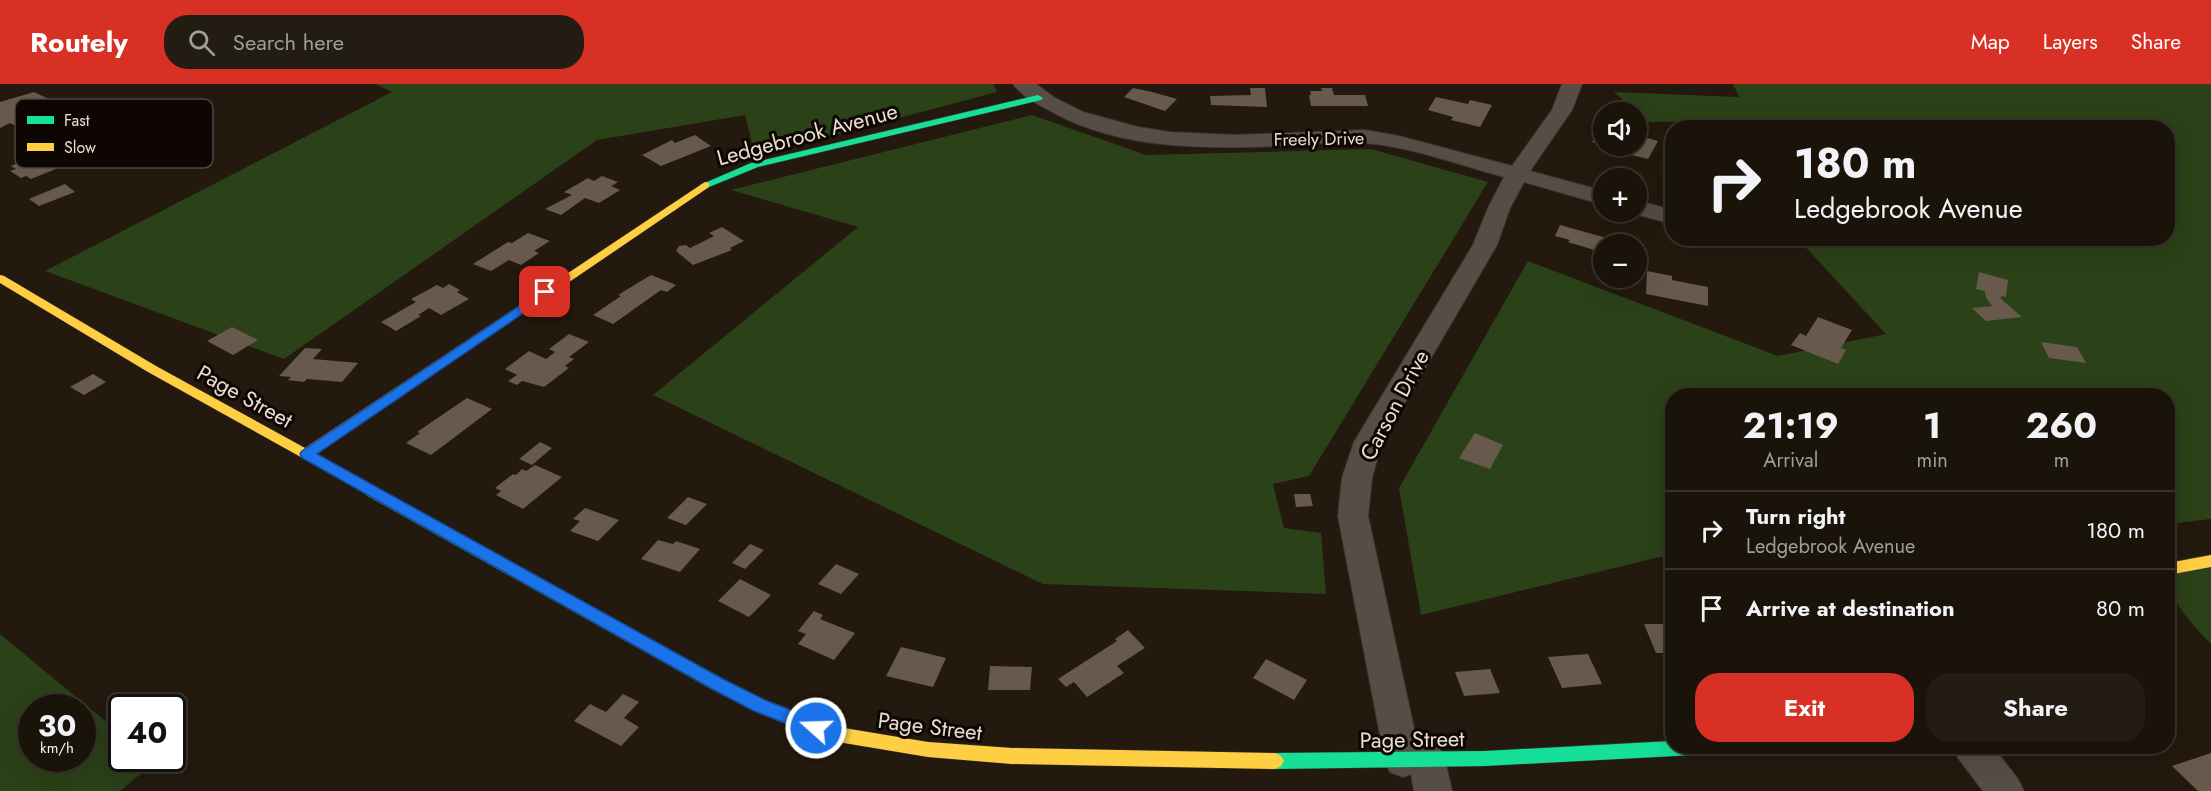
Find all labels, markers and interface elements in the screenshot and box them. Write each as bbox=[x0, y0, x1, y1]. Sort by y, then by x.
search box bbox=[164, 15, 584, 69]
text: Routely bbox=[30, 22, 128, 63]
icon: search bbox=[185, 26, 218, 59]
text: Search here bbox=[233, 26, 344, 58]
text: Map bbox=[1971, 27, 2010, 57]
text: Layers bbox=[2043, 27, 2098, 57]
text: Share bbox=[2131, 27, 2181, 57]
street label: Ledgebrook Avenue bbox=[713, 94, 901, 174]
legend bbox=[15, 99, 213, 168]
map controls bbox=[1593, 102, 1647, 288]
button: sound bbox=[1593, 102, 1647, 156]
text: Fast bbox=[64, 109, 90, 132]
street label: Freely Drive bbox=[1273, 125, 1365, 153]
text: 180 m bbox=[1794, 133, 1917, 194]
text: Slow bbox=[64, 136, 96, 159]
icon: right bbox=[1695, 144, 1773, 222]
button: + bbox=[1593, 168, 1647, 222]
text: Ledgebrook Avenue bbox=[1794, 189, 2023, 228]
button: − bbox=[1593, 234, 1647, 288]
pin bbox=[519, 266, 570, 317]
icon: arrive bbox=[528, 275, 561, 308]
street label: Carson Drive bbox=[1351, 344, 1437, 466]
street label: Page Street bbox=[191, 357, 299, 436]
text: 21:19 bbox=[1743, 399, 1839, 451]
text: 1 bbox=[1923, 399, 1941, 451]
text: 260 bbox=[2026, 399, 2097, 451]
text: Arrival bbox=[1763, 446, 1818, 475]
text: min bbox=[1917, 446, 1948, 475]
text: m bbox=[2054, 446, 2069, 475]
text: Turn right bbox=[1746, 500, 1846, 532]
icon: right bbox=[1695, 514, 1728, 547]
text: 180 m bbox=[2086, 514, 2145, 546]
text: Ledgebrook Avenue bbox=[1746, 532, 1915, 561]
icon: arrive bbox=[1695, 592, 1728, 625]
text: Arrive at destination bbox=[1746, 592, 1955, 624]
text: 80 m bbox=[2096, 592, 2145, 624]
button: Exit bbox=[1695, 673, 1914, 742]
button: Share bbox=[1926, 673, 2145, 742]
speed limit sign: 40 bbox=[108, 694, 186, 772]
position arrow bbox=[784, 696, 848, 760]
text: 30 bbox=[38, 704, 76, 747]
street label: Page Street bbox=[876, 704, 985, 748]
street label: Page Street bbox=[1359, 722, 1465, 756]
text: km/h bbox=[40, 737, 74, 759]

